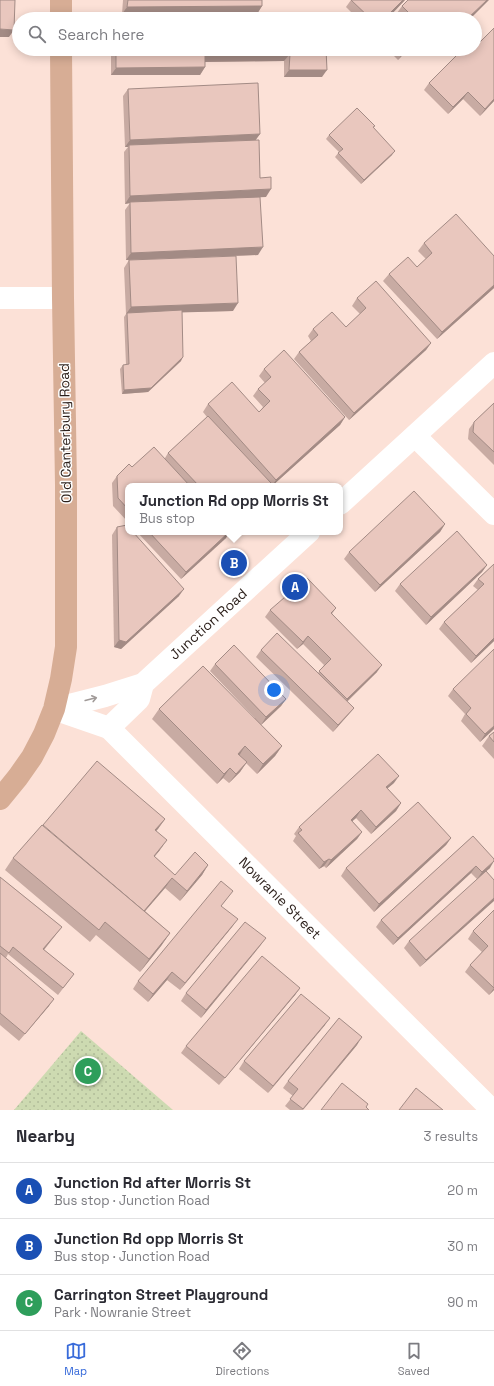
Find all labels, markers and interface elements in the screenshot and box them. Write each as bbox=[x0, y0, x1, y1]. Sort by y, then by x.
search box bbox=[12, 12, 482, 56]
icon: search bbox=[26, 23, 48, 45]
text: Search here bbox=[58, 25, 144, 44]
street label: Old Canterbury Road bbox=[55, 363, 75, 503]
popup bbox=[125, 483, 343, 535]
text: Junction Rd opp Morris St bbox=[139, 491, 329, 510]
text: Bus stop bbox=[139, 510, 195, 527]
pin: B bbox=[221, 548, 247, 578]
pin: A bbox=[282, 572, 308, 602]
street label: Junction Road bbox=[165, 584, 251, 664]
your location bbox=[264, 680, 284, 700]
one-way arrow bbox=[85, 695, 98, 703]
street label: Nowranie Street bbox=[235, 853, 325, 943]
pin: C bbox=[75, 1056, 101, 1086]
text: Nearby bbox=[16, 1125, 75, 1147]
text: 3 results bbox=[424, 1128, 478, 1145]
text: Junction Rd after Morris St bbox=[54, 1173, 251, 1192]
text: A bbox=[25, 1182, 33, 1199]
text: 20 m bbox=[447, 1182, 478, 1199]
text: Bus stop · Junction Road bbox=[54, 1192, 210, 1209]
text: Junction Rd opp Morris St bbox=[54, 1229, 244, 1248]
text: B bbox=[25, 1238, 33, 1255]
text: 30 m bbox=[447, 1238, 478, 1255]
text: Bus stop · Junction Road bbox=[54, 1248, 210, 1265]
text: Carrington Street Playground bbox=[54, 1285, 268, 1304]
text: C bbox=[25, 1294, 33, 1311]
text: 90 m bbox=[447, 1294, 478, 1311]
text: Park · Nowranie Street bbox=[54, 1304, 191, 1321]
tab: Map bbox=[64, 1340, 87, 1378]
tab: Directions bbox=[215, 1340, 269, 1378]
tab: Saved bbox=[398, 1340, 430, 1378]

